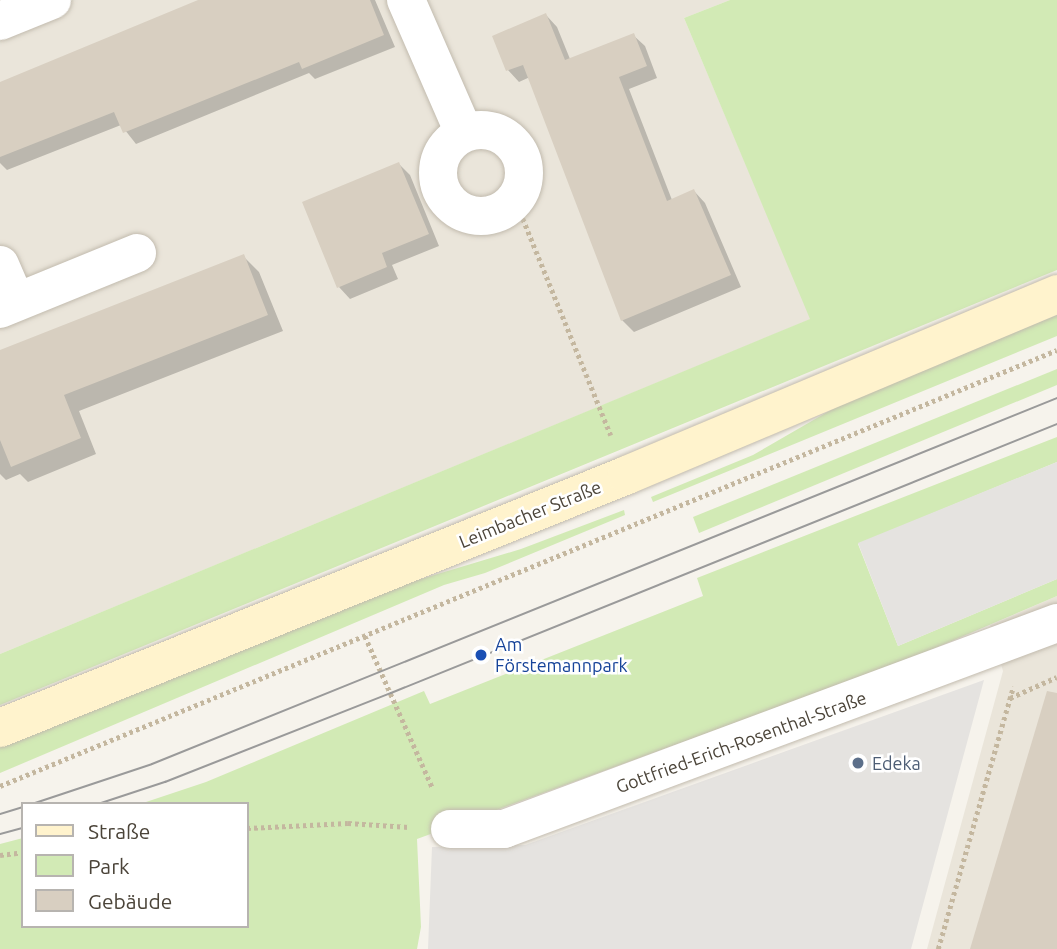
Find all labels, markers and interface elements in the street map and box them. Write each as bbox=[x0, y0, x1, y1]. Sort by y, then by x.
street label: Leimbacher Straße bbox=[456, 476, 604, 552]
place label: Am Förstemannpark bbox=[495, 634, 628, 676]
marker: Am Förstemannpark bbox=[473, 647, 489, 663]
street label: Gottfried-Erich-Rosenthal-Straße bbox=[613, 687, 869, 797]
place label: Edeka bbox=[872, 752, 921, 774]
marker: Edeka bbox=[850, 755, 866, 771]
legend bbox=[21, 802, 248, 928]
text: Straße bbox=[88, 819, 150, 843]
text: Park bbox=[88, 854, 130, 878]
text: Gebäude bbox=[88, 889, 172, 913]

